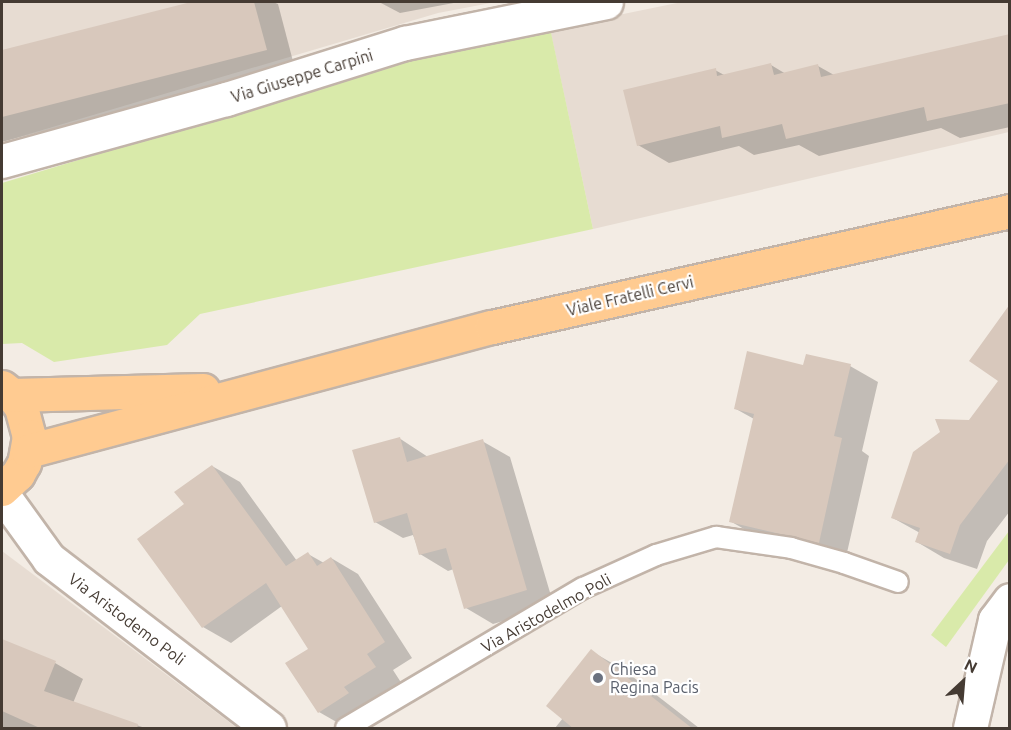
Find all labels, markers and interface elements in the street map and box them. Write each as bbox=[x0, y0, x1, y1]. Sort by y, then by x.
street label: Via Giuseppe Carpini bbox=[229, 45, 375, 107]
street label: Viale Fratelli Cervi bbox=[565, 272, 695, 320]
street label: Via Aristodemo Poli bbox=[65, 569, 189, 669]
street label: Via Aristodelmo Poli bbox=[478, 569, 614, 657]
north arrow bbox=[933, 652, 993, 712]
text: N bbox=[962, 655, 980, 677]
place label: Chiesa Regina Pacis bbox=[610, 659, 699, 697]
marker: Chiesa Regina Pacis bbox=[591, 671, 605, 685]

